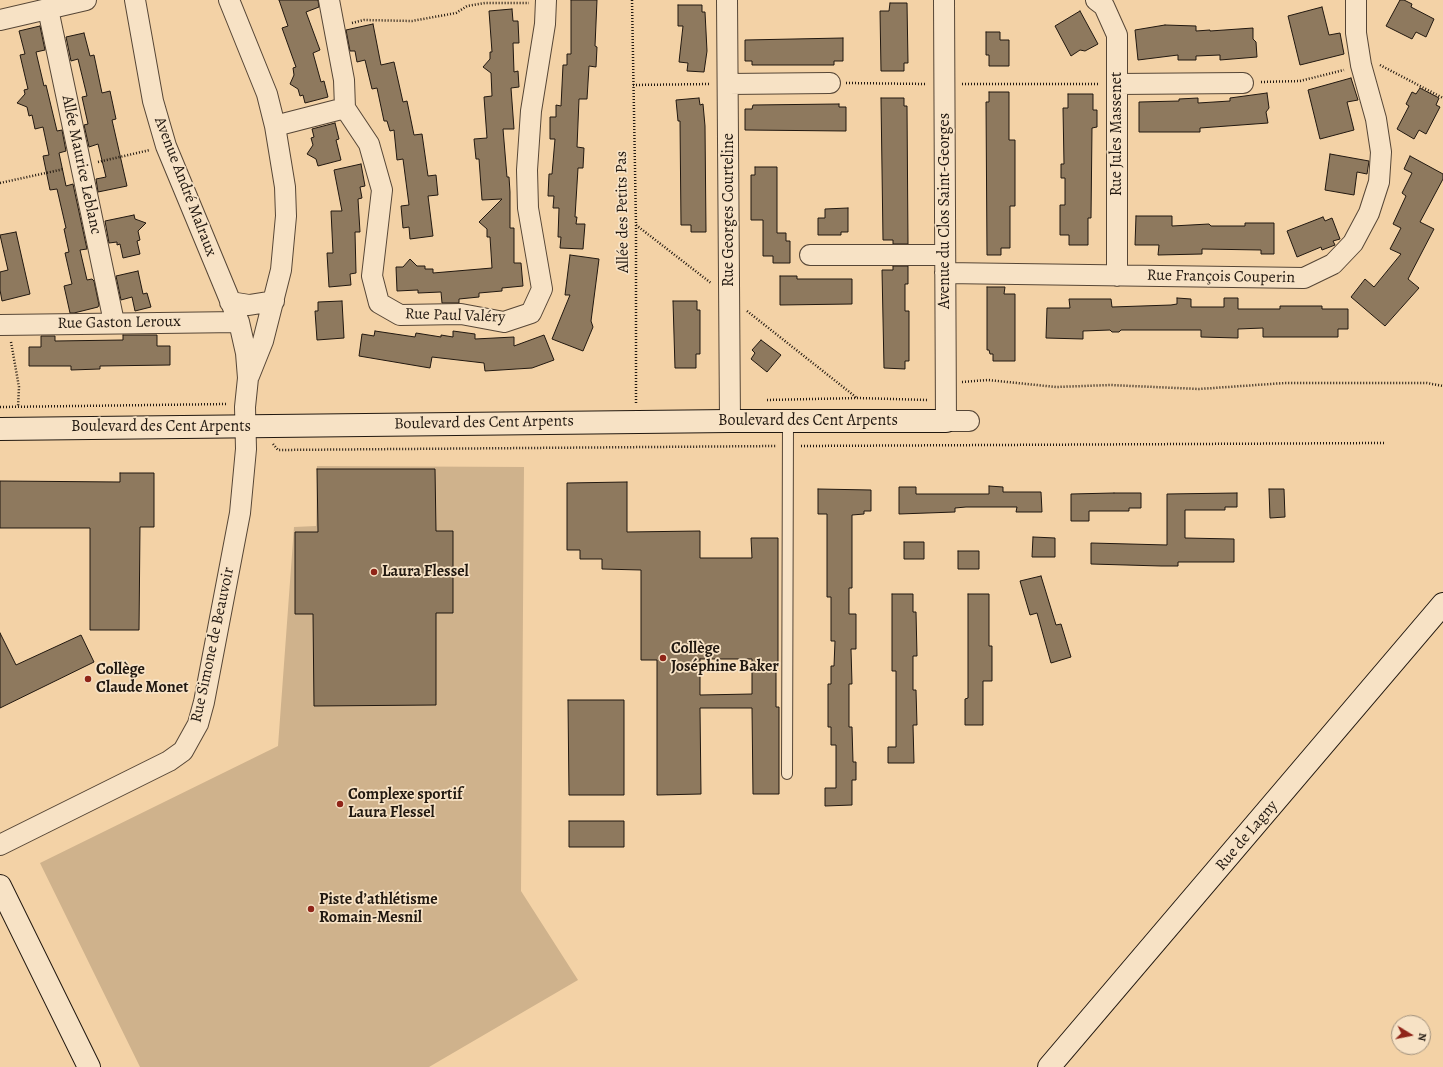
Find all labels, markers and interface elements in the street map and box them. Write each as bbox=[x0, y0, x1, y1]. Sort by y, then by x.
street label: Rue Jules Massenet bbox=[1107, 72, 1127, 196]
street label: Allée Maurice Leblanc bbox=[57, 94, 105, 236]
street label: Avenue du Clos Saint-Georges bbox=[935, 113, 955, 309]
street label: Avenue André Malraux bbox=[150, 115, 220, 259]
street label: Rue Georges Courteline bbox=[719, 133, 739, 287]
street label: Allée des Petits Pas bbox=[612, 151, 634, 273]
street label: Rue François Couperin bbox=[1147, 266, 1295, 288]
street label: Rue Paul Valéry bbox=[404, 305, 506, 327]
street label: Rue Gaston Leroux bbox=[57, 312, 181, 334]
street label: Boulevard des Cent Arpents bbox=[718, 411, 898, 431]
street label: Boulevard des Cent Arpents bbox=[394, 412, 574, 434]
street label: Boulevard des Cent Arpents bbox=[71, 417, 251, 437]
place label: Laura Flessel bbox=[382, 562, 469, 582]
street label: Rue Simone de Beauvoir bbox=[187, 565, 239, 725]
marker: Laura Flessel bbox=[369, 567, 379, 577]
place label: Collège Joséphine Baker bbox=[671, 639, 779, 677]
marker: Collège Joséphine Baker bbox=[658, 653, 668, 663]
place label: Collège Claude Monet bbox=[96, 660, 189, 698]
marker: Collège Claude Monet bbox=[83, 674, 93, 684]
place label: Complexe sportif Laura Flessel bbox=[348, 785, 463, 823]
street label: Rue de Lagny bbox=[1212, 797, 1282, 875]
marker: Complexe sportif Laura Flessel bbox=[335, 799, 345, 809]
place label: Piste d’athlétisme Romain-Mesnil bbox=[319, 890, 438, 928]
marker: Piste d’athlétisme Romain-Mesnil bbox=[306, 904, 316, 914]
north arrow bbox=[1391, 1015, 1431, 1055]
text: N bbox=[1414, 1032, 1430, 1042]

